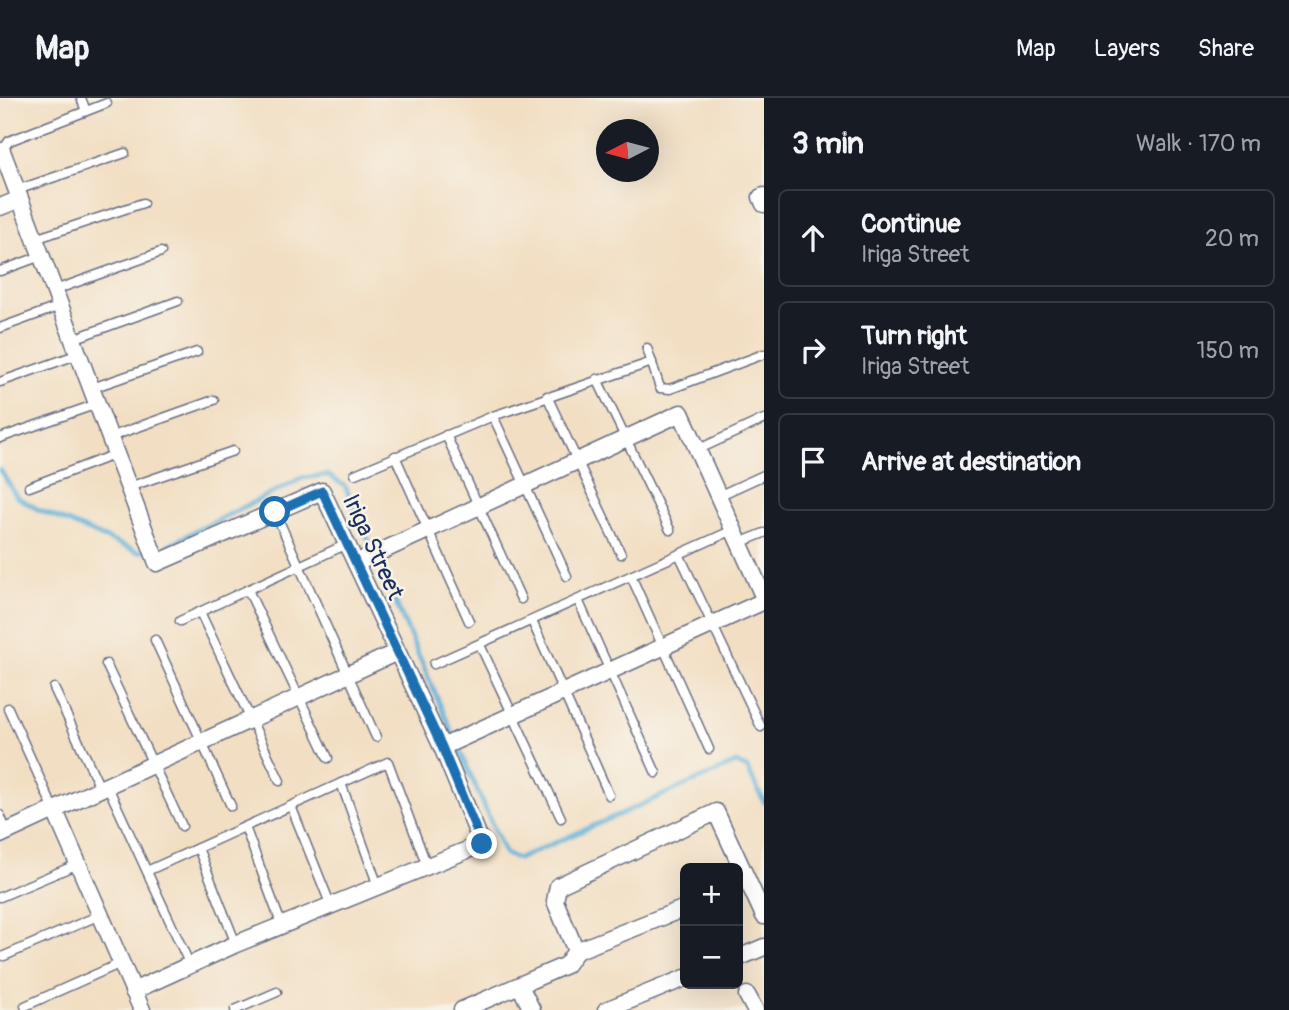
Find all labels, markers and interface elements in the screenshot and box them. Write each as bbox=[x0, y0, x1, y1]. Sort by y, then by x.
text: Map bbox=[35, 28, 90, 69]
text: Map bbox=[1016, 34, 1056, 63]
text: Layers bbox=[1094, 34, 1160, 63]
text: Share bbox=[1198, 34, 1254, 63]
north arrow bbox=[596, 119, 659, 182]
text: 3 min bbox=[792, 125, 864, 162]
text: Walk · 170 m bbox=[1136, 129, 1261, 158]
text: Continue bbox=[861, 208, 961, 240]
icon: ahead bbox=[794, 219, 832, 257]
text: 20 m bbox=[1205, 224, 1259, 253]
text: Iriga Street bbox=[861, 240, 969, 269]
text: Turn right bbox=[861, 320, 967, 352]
icon: right bbox=[794, 331, 832, 369]
text: 150 m bbox=[1196, 336, 1259, 365]
text: Iriga Street bbox=[861, 352, 969, 381]
icon: arrive bbox=[794, 443, 832, 481]
text: Arrive at destination bbox=[861, 446, 1081, 478]
street label: Iriga Street bbox=[336, 490, 410, 605]
route start bbox=[259, 496, 290, 527]
route end bbox=[466, 828, 497, 859]
map controls bbox=[680, 863, 743, 989]
button: + bbox=[680, 863, 743, 926]
button: − bbox=[680, 926, 743, 989]

